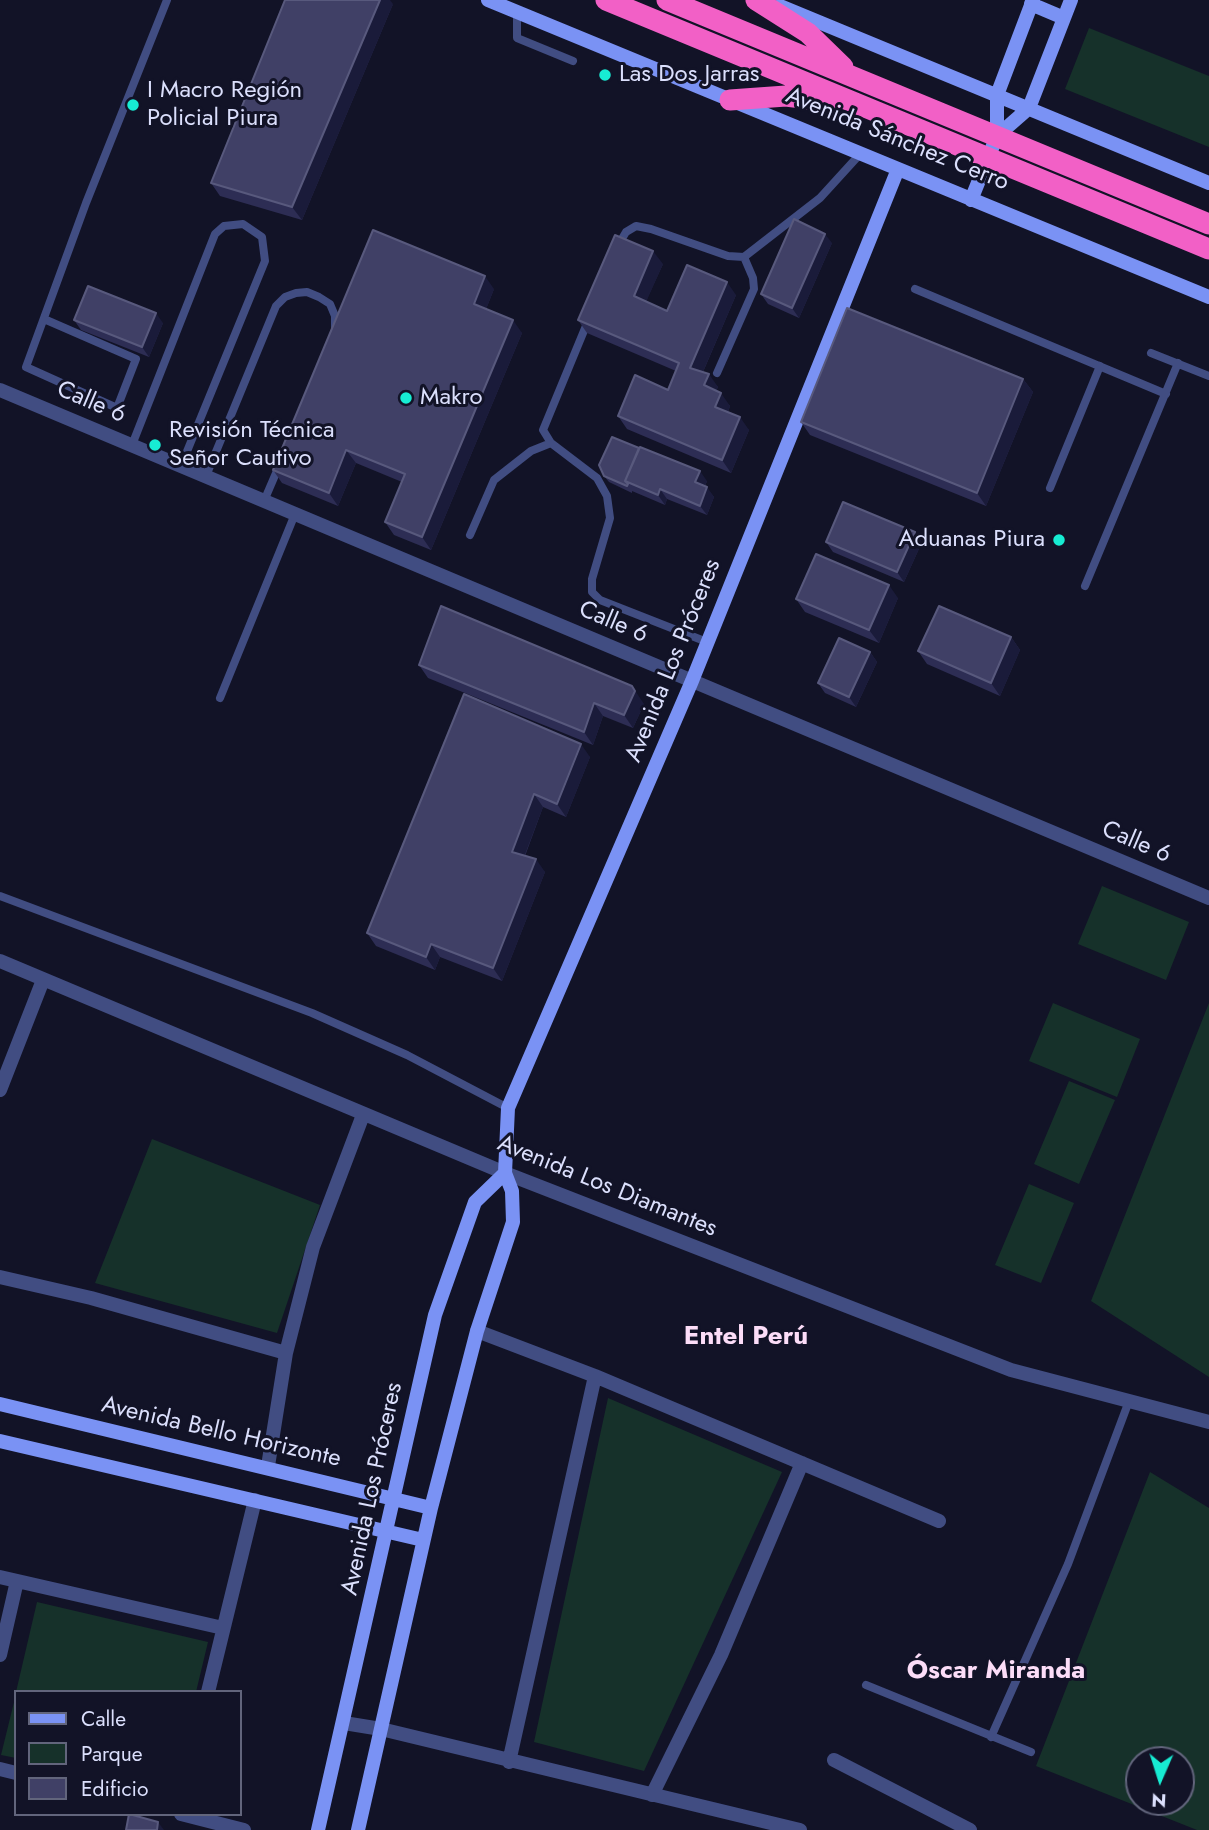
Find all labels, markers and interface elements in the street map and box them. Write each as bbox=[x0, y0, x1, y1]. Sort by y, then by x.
place label: Las Dos Jarras bbox=[619, 61, 759, 89]
marker: Las Dos Jarras bbox=[597, 67, 613, 83]
place label: I Macro Región Policial Piura bbox=[147, 77, 302, 133]
street label: Avenida Sánchez Cerro bbox=[781, 82, 1013, 198]
marker: I Macro Región Policial Piura bbox=[125, 97, 141, 113]
street label: Calle 6 bbox=[52, 376, 130, 430]
place label: Makro bbox=[420, 384, 483, 412]
marker: Makro bbox=[398, 390, 414, 406]
place label: Revisión Técnica Señor Cautivo bbox=[169, 417, 335, 473]
marker: Revisión Técnica Señor Cautivo bbox=[147, 437, 163, 453]
place label: Aduanas Piura bbox=[899, 526, 1045, 554]
marker: Aduanas Piura bbox=[1051, 532, 1067, 548]
street label: Avenida Los Próceres bbox=[620, 555, 728, 767]
street label: Calle 6 bbox=[574, 596, 652, 650]
street label: Calle 6 bbox=[1097, 816, 1175, 870]
street label: Avenida Los Diamantes bbox=[493, 1130, 721, 1244]
district label: Entel Perú bbox=[684, 1322, 808, 1354]
street label: Avenida Los Próceres bbox=[336, 1380, 410, 1598]
street label: Avenida Bello Horizonte bbox=[98, 1391, 344, 1475]
district label: Óscar Miranda bbox=[907, 1656, 1085, 1688]
legend bbox=[14, 1690, 242, 1816]
text: Calle bbox=[81, 1704, 126, 1734]
text: Parque bbox=[81, 1739, 143, 1769]
north arrow bbox=[1125, 1746, 1195, 1816]
text: Edificio bbox=[81, 1774, 148, 1804]
text: N bbox=[1151, 1787, 1167, 1814]

